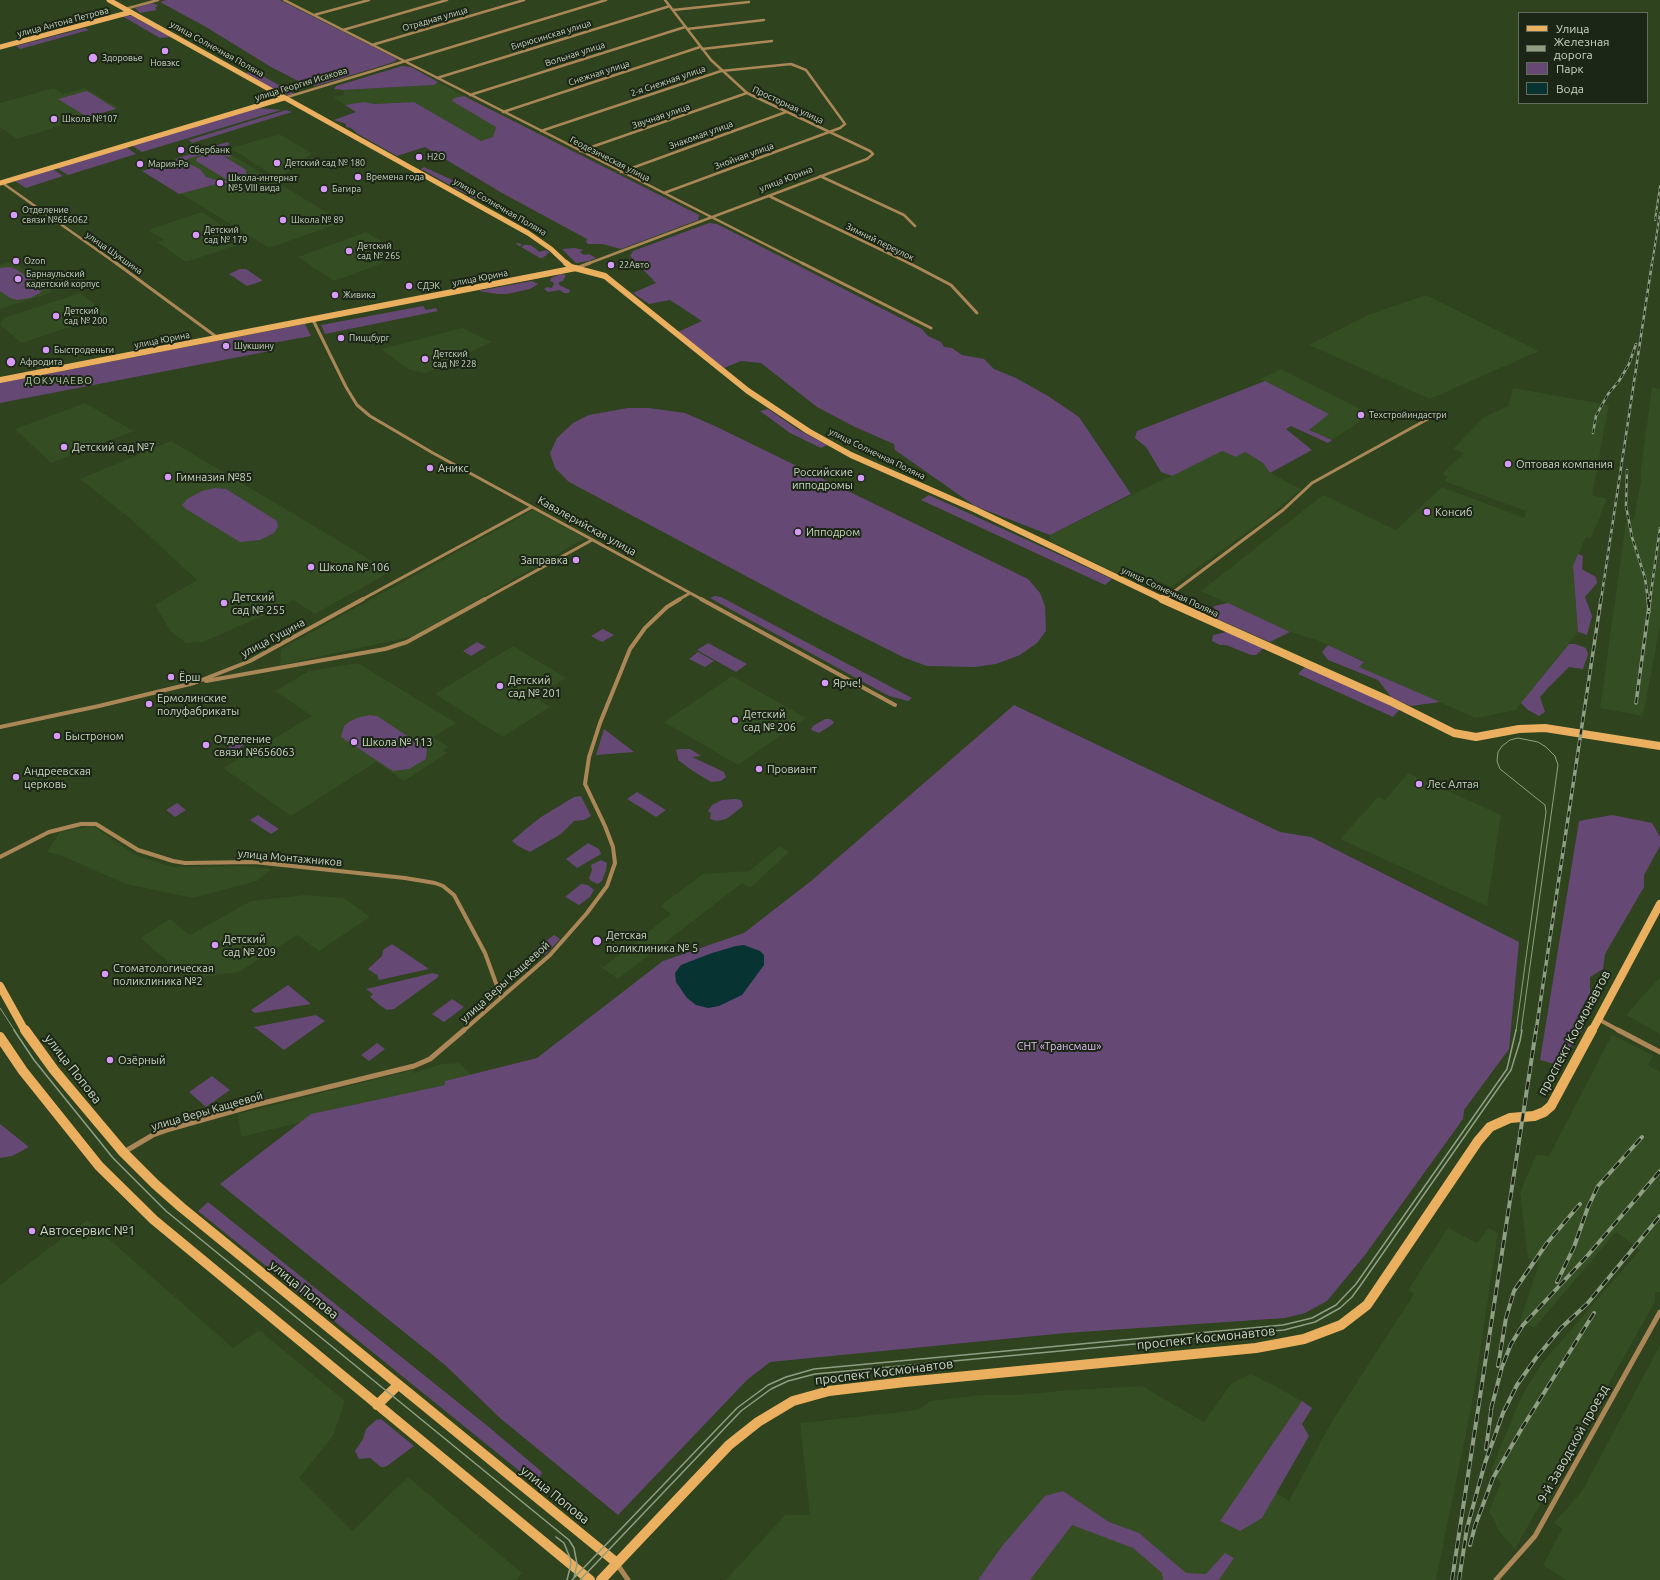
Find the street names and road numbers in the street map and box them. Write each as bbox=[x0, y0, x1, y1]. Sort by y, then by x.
street label: Отрадная улица bbox=[401, 4, 469, 34]
street label: улица Антона Петрова bbox=[16, 5, 110, 39]
street label: Бирюсинская улица bbox=[510, 18, 592, 52]
street label: улица Солнечная Поляна bbox=[168, 19, 266, 79]
street label: Вольная улица bbox=[544, 39, 606, 69]
street label: Снежная улица bbox=[567, 58, 631, 88]
street label: 2-я Снежная улица bbox=[629, 63, 707, 99]
street label: улица Георгия Исакова bbox=[253, 65, 349, 103]
street label: Просторная улица bbox=[751, 84, 825, 126]
street label: Звучная улица bbox=[631, 101, 691, 131]
street label: Знакомая улица bbox=[668, 118, 734, 152]
street label: Геодезическая улица bbox=[568, 134, 652, 184]
street label: Знойная улица bbox=[713, 140, 775, 172]
street label: улица Юрина bbox=[758, 164, 814, 194]
street label: улица Солнечная Поляна bbox=[451, 176, 549, 238]
street label: Зимний переулок bbox=[844, 221, 916, 263]
street label: улица Шукшина bbox=[83, 229, 145, 277]
street label: улица Юрина bbox=[451, 267, 509, 289]
street label: улица Юрина bbox=[133, 329, 191, 351]
street label: улица Солнечная Поляна bbox=[827, 426, 927, 482]
street label: Кавалерийская улица bbox=[535, 493, 639, 559]
street label: улица Солнечная Поляна bbox=[1120, 565, 1220, 619]
street label: улица Гущина bbox=[239, 616, 307, 660]
street label: улица Монтажников bbox=[237, 847, 343, 869]
street label: улица Веры Кащеевой bbox=[458, 939, 552, 1025]
street label: проспект Космонавтов bbox=[1534, 968, 1614, 1098]
street label: улица Попова bbox=[41, 1031, 105, 1107]
street label: улица Веры Кащеевой bbox=[150, 1089, 264, 1133]
street label: улица Попова bbox=[266, 1257, 342, 1323]
street label: проспект Космонавтов bbox=[1136, 1323, 1276, 1353]
street label: проспект Космонавтов bbox=[814, 1356, 954, 1388]
street label: 9-й Заводской проезд bbox=[1534, 1382, 1612, 1506]
street label: улица Попова bbox=[517, 1462, 593, 1528]

